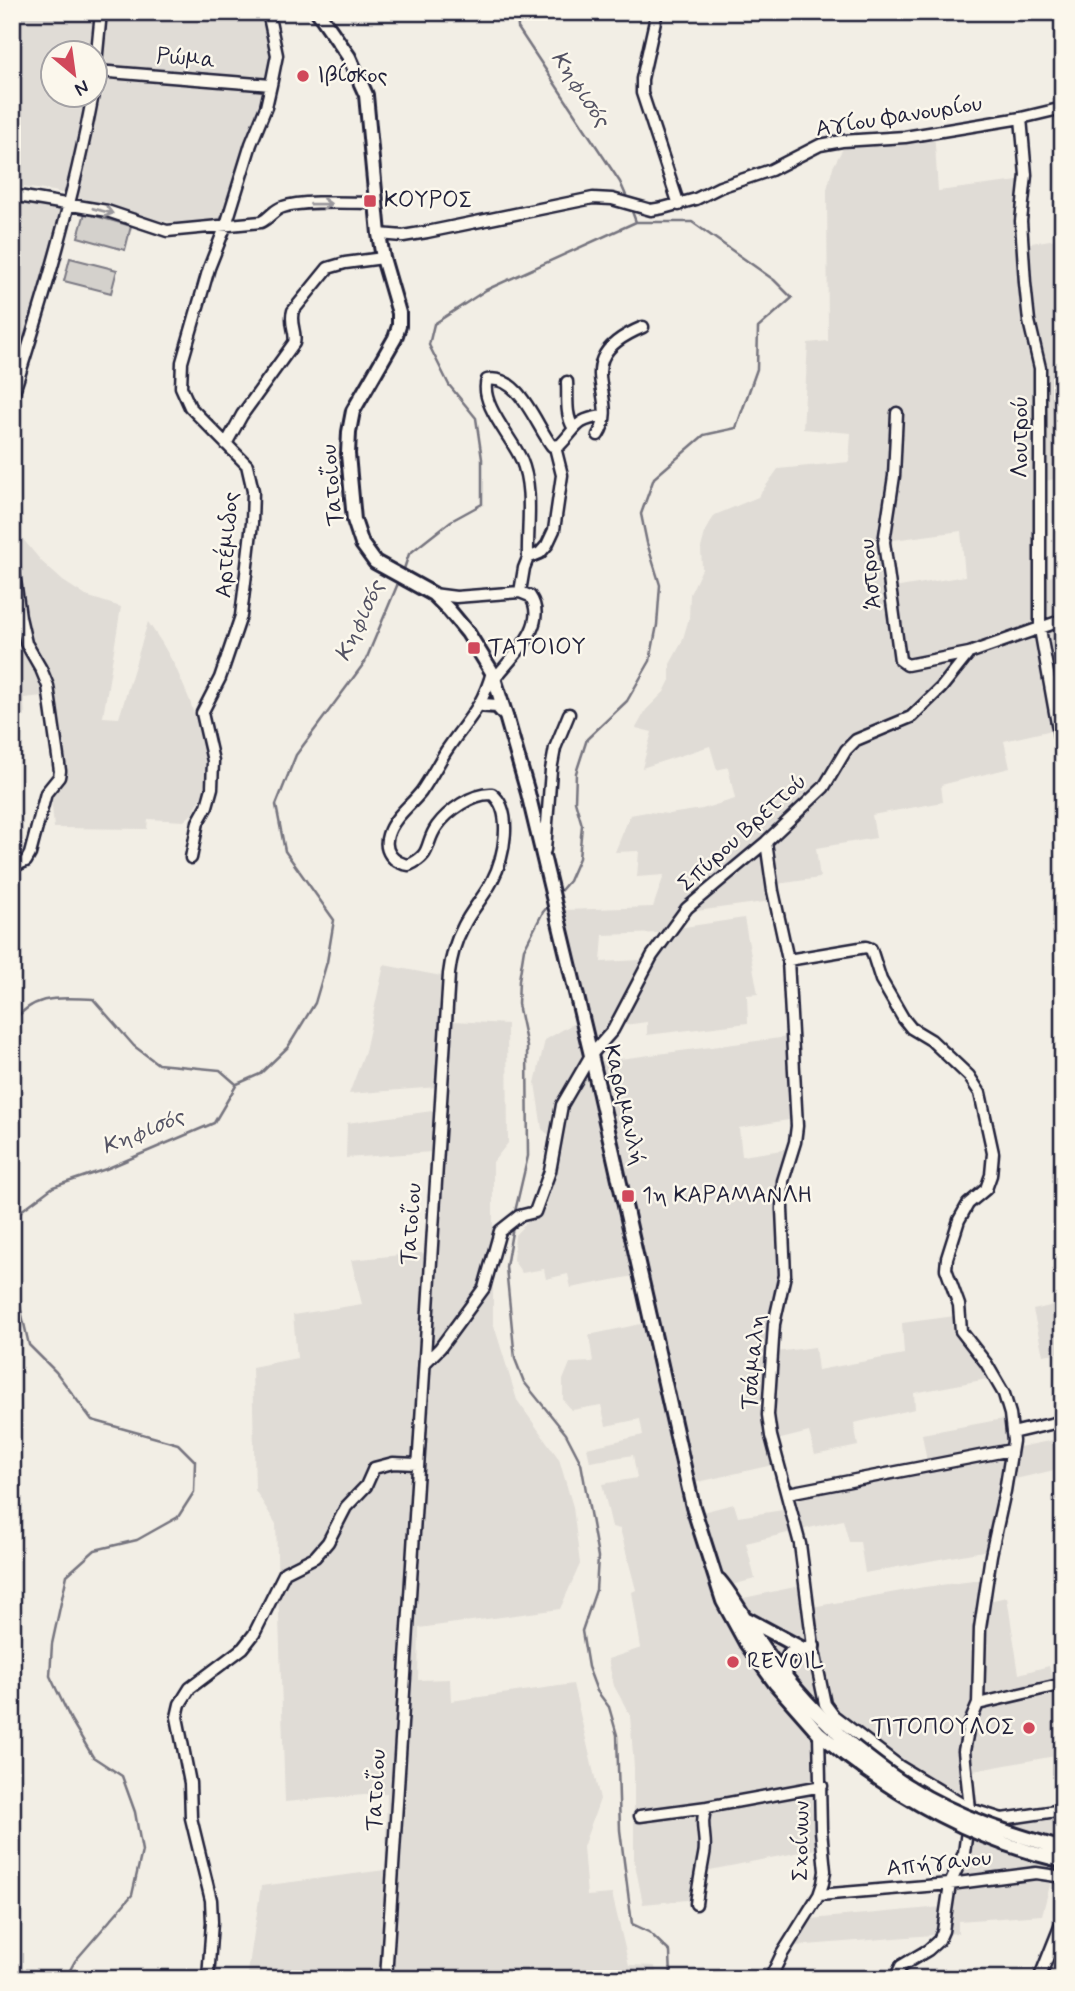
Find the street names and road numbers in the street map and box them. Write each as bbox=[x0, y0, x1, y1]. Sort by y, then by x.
street label: Ρώμα bbox=[155, 41, 217, 77]
street label: Αγίου Φανουρίου bbox=[814, 89, 984, 145]
street label: Λουτρού bbox=[1006, 396, 1036, 478]
street label: Τατοΐου bbox=[314, 443, 352, 527]
street label: Αρτέμιδος bbox=[207, 491, 247, 599]
street label: Άστρου bbox=[852, 537, 890, 611]
street label: Σπύρου Βρεττού bbox=[672, 767, 814, 899]
street label: Καραμανλή bbox=[596, 1042, 652, 1168]
street label: Τατοΐου bbox=[394, 1182, 430, 1266]
street label: Τσάμαλη bbox=[735, 1313, 773, 1411]
street label: Τατοΐου bbox=[360, 1748, 394, 1832]
street label: Σχοίνων bbox=[786, 1801, 818, 1881]
street label: Απήγανου bbox=[885, 1844, 993, 1884]

